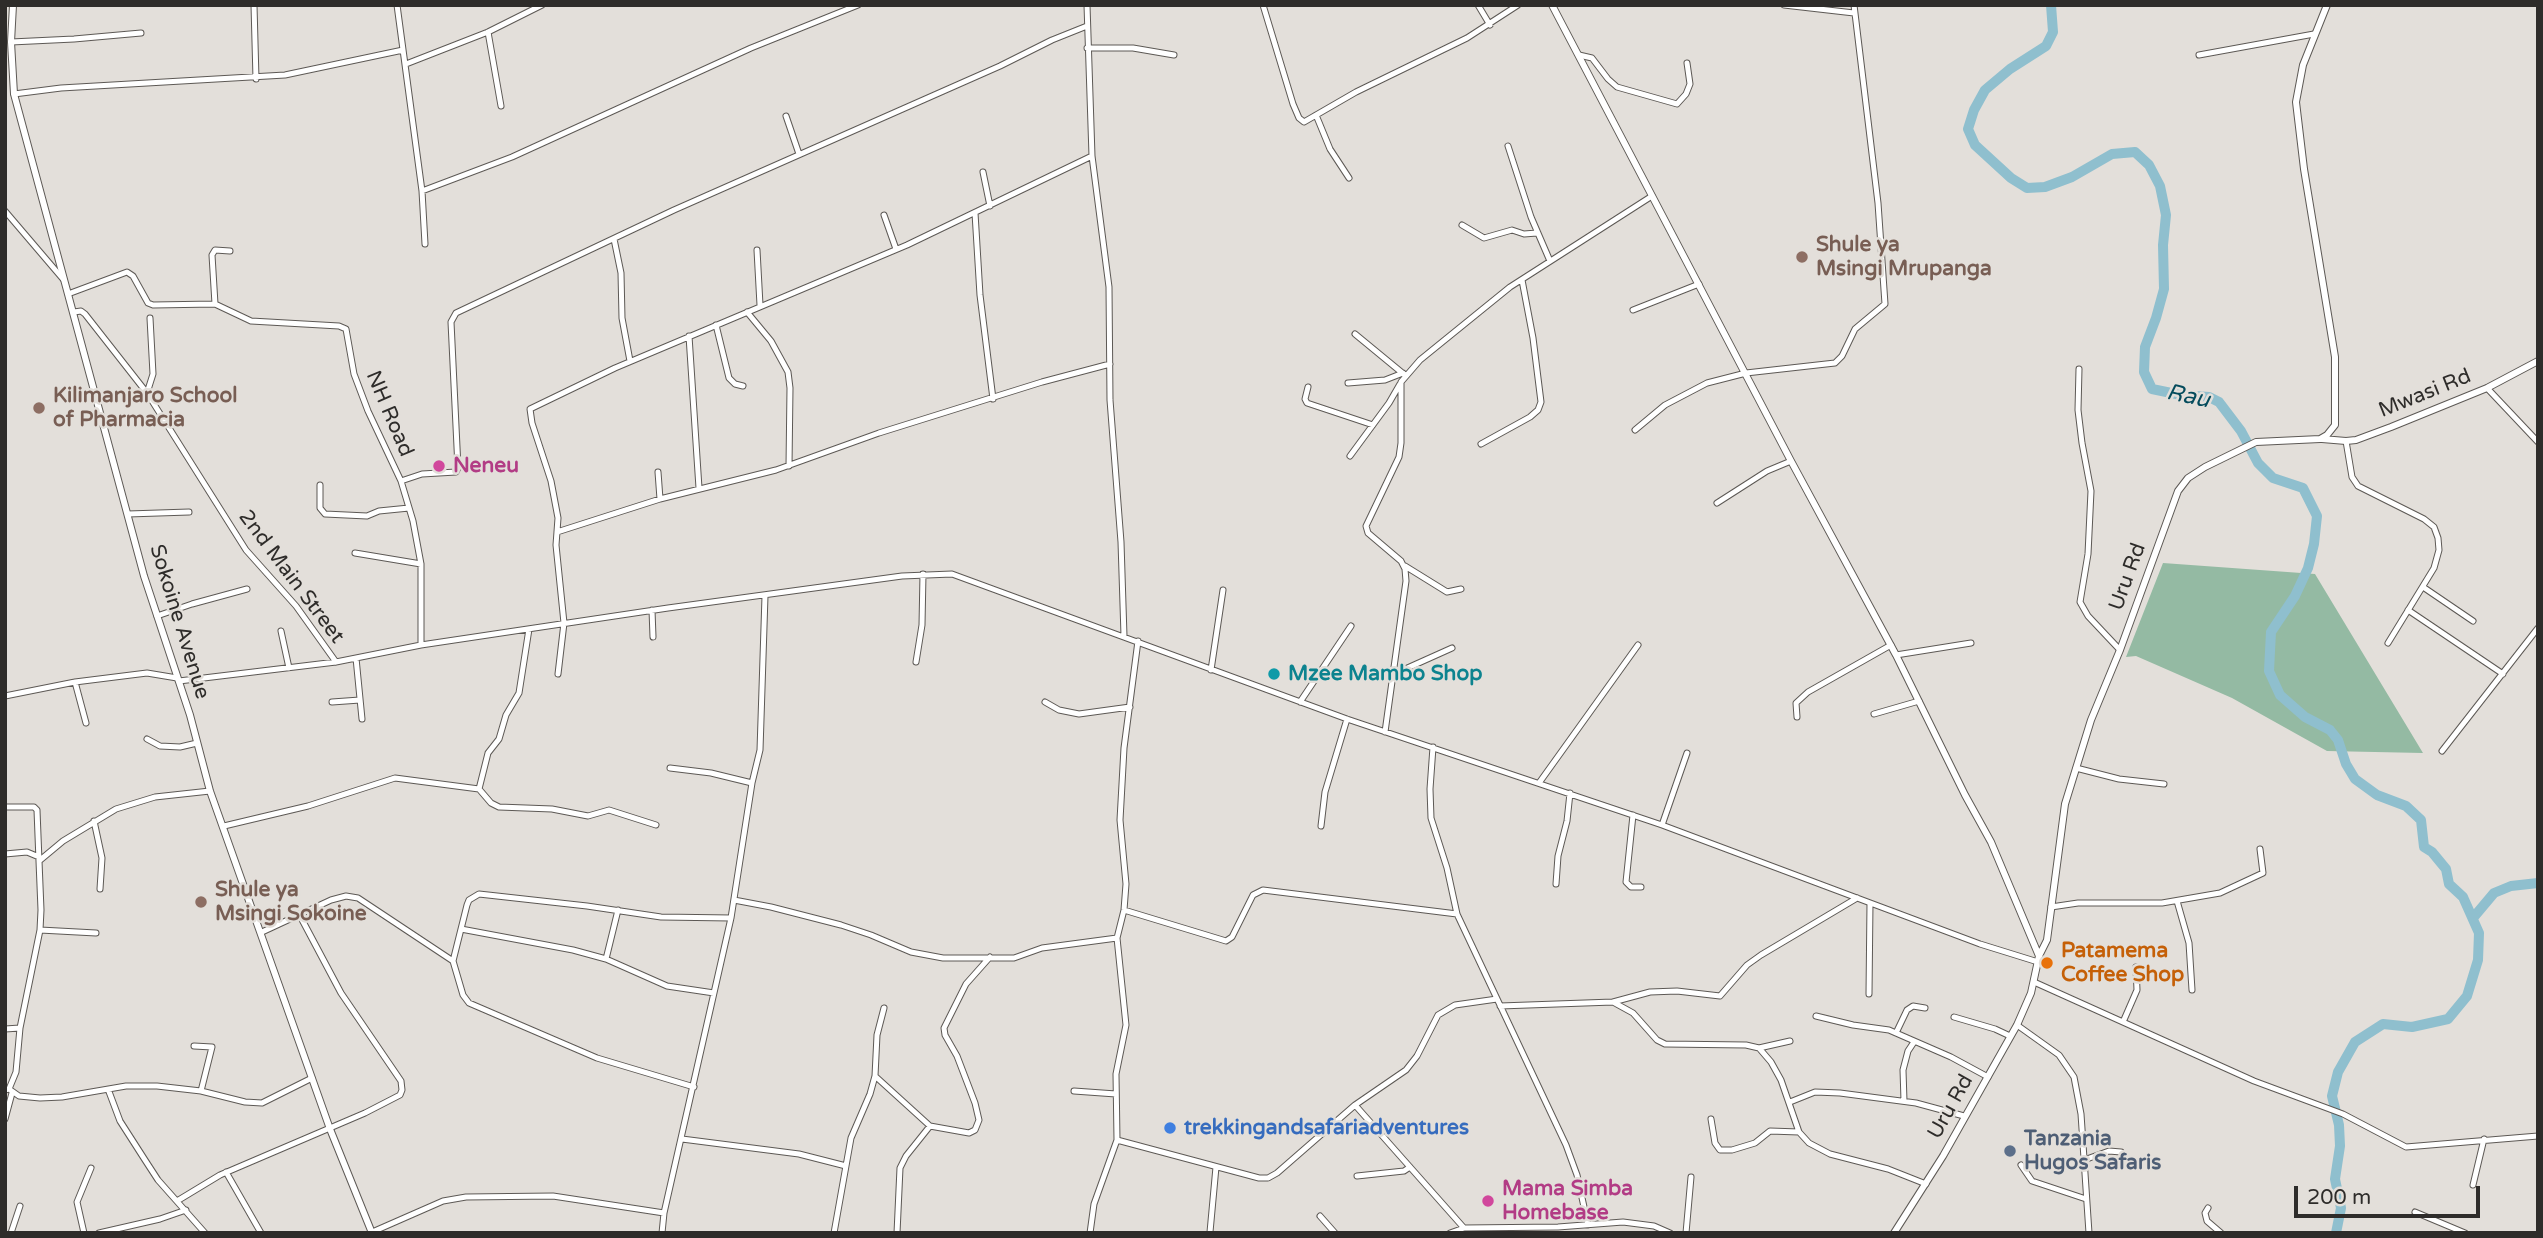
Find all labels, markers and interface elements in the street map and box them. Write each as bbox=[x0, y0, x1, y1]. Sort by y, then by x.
place label: Shule ya Msingi Mrupanga bbox=[1816, 232, 1992, 282]
marker: Shule ya Msingi Mrupanga bbox=[1794, 249, 1810, 265]
street label: Mwasi Rd bbox=[2375, 364, 2475, 424]
street label: NH Road bbox=[360, 367, 418, 461]
water label: Rau bbox=[2164, 379, 2212, 415]
place label: Kilimanjaro School of Pharmacia bbox=[53, 383, 237, 433]
marker: Kilimanjaro School of Pharmacia bbox=[31, 400, 47, 416]
place label: Neneu bbox=[453, 453, 519, 479]
marker: Neneu bbox=[431, 458, 447, 474]
street label: 2nd Main Street bbox=[233, 505, 349, 649]
street label: Uru Rd bbox=[2104, 540, 2152, 614]
street label: Sokoine Avenue bbox=[144, 542, 214, 702]
place label: Mzee Mambo Shop bbox=[1288, 661, 1482, 687]
marker: Mzee Mambo Shop bbox=[1266, 666, 1282, 682]
place label: Shule ya Msingi Sokoine bbox=[215, 877, 367, 927]
marker: Shule ya Msingi Sokoine bbox=[193, 894, 209, 910]
place label: Patamema Coffee Shop bbox=[2061, 938, 2184, 988]
marker: Patamema Coffee Shop bbox=[2039, 955, 2055, 971]
street label: Uru Rd bbox=[1923, 1070, 1979, 1144]
place label: trekkingandsafariadventures bbox=[1184, 1115, 1469, 1141]
marker: trekkingandsafariadventures bbox=[1162, 1120, 1178, 1136]
place label: Tanzania Hugos Safaris bbox=[2024, 1126, 2161, 1176]
marker: Tanzania Hugos Safaris bbox=[2002, 1143, 2018, 1159]
scale bar bbox=[2298, 1172, 2484, 1216]
place label: Mama Simba Homebase bbox=[1502, 1176, 1633, 1226]
text: 200 m bbox=[2307, 1185, 2371, 1210]
marker: Mama Simba Homebase bbox=[1480, 1193, 1496, 1209]

